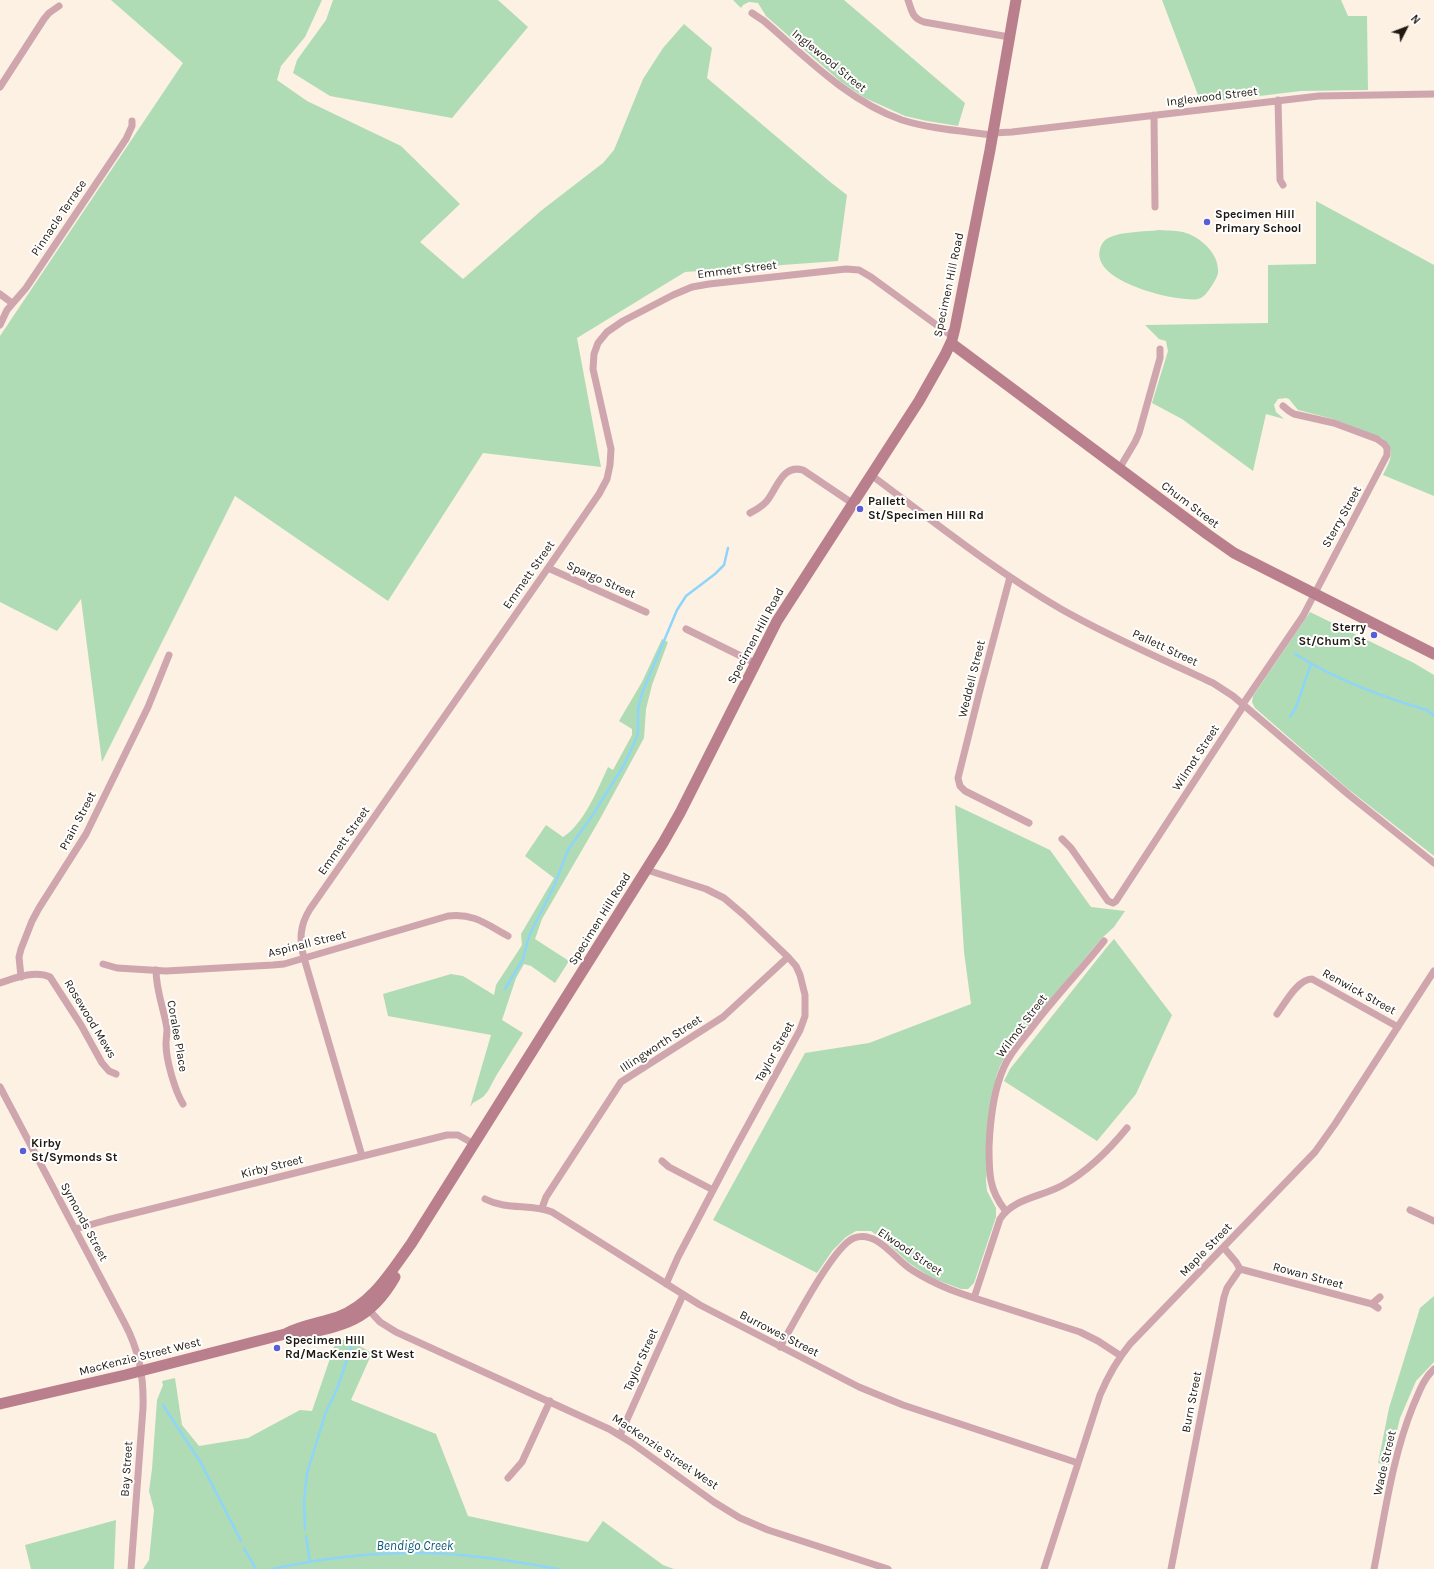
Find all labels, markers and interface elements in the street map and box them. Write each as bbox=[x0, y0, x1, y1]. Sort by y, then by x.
north arrow bbox=[1386, 8, 1426, 48]
text: N bbox=[1408, 12, 1423, 27]
street label: Inglewood Street bbox=[789, 27, 869, 95]
street label: Inglewood Street bbox=[1166, 84, 1258, 110]
street label: Pinnacle Terrace bbox=[28, 177, 90, 259]
place label: Specimen Hill Primary School bbox=[1215, 208, 1302, 236]
marker: Specimen Hill Primary School bbox=[1202, 217, 1212, 227]
street label: Specimen Hill Road bbox=[931, 231, 967, 339]
street label: Emmett Street bbox=[696, 258, 778, 282]
street label: Chum Street bbox=[1158, 479, 1222, 531]
street label: Sterry Street bbox=[1319, 484, 1365, 550]
place label: Pallett St/Specimen Hill Rd bbox=[868, 495, 984, 523]
marker: Pallett St/Specimen Hill Rd bbox=[855, 504, 865, 514]
street label: Emmett Street bbox=[500, 538, 558, 612]
street label: Spargo Street bbox=[564, 558, 638, 602]
street label: Specimen Hill Road bbox=[725, 586, 787, 686]
place label: Sterry St/Chum St bbox=[1299, 621, 1366, 649]
street label: Pallett Street bbox=[1130, 626, 1200, 670]
marker: Sterry St/Chum St bbox=[1369, 630, 1379, 640]
street label: Weddell Street bbox=[955, 639, 989, 719]
street label: Wilmot Street bbox=[1169, 722, 1223, 794]
street label: Prain Street bbox=[57, 789, 99, 853]
street label: Emmett Street bbox=[315, 804, 373, 878]
street label: Specimen Hill Road bbox=[566, 870, 634, 968]
street label: Aspinall Street bbox=[266, 927, 348, 961]
street label: Renwick Street bbox=[1320, 966, 1398, 1018]
street label: Rosewood Mews bbox=[61, 977, 119, 1061]
street label: Wilmot Street bbox=[993, 991, 1051, 1061]
street label: Coralee Place bbox=[164, 999, 190, 1073]
street label: Illingworth Street bbox=[617, 1012, 705, 1076]
street label: Taylor Street bbox=[752, 1019, 798, 1085]
place label: Kirby St/Symonds St bbox=[31, 1137, 118, 1165]
marker: Kirby St/Symonds St bbox=[18, 1146, 28, 1156]
street label: Kirby Street bbox=[239, 1152, 305, 1182]
street label: Symonds Street bbox=[57, 1180, 111, 1264]
street label: Maple Street bbox=[1177, 1220, 1235, 1280]
street label: Elwood Street bbox=[875, 1225, 945, 1279]
street label: Rowan Street bbox=[1271, 1260, 1345, 1292]
street label: Burrowes Street bbox=[737, 1308, 821, 1360]
street label: Taylor Street bbox=[621, 1326, 661, 1394]
place label: Specimen Hill Rd/MacKenzie St West bbox=[285, 1334, 414, 1362]
street label: MacKenzie Street West bbox=[78, 1335, 202, 1379]
marker: Specimen Hill Rd/MacKenzie St West bbox=[272, 1343, 282, 1353]
street label: Burn Street bbox=[1179, 1370, 1205, 1434]
street label: MacKenzie Street West bbox=[609, 1411, 721, 1493]
street label: Wade Street bbox=[1371, 1429, 1399, 1497]
street label: Bay Street bbox=[118, 1441, 136, 1497]
water label: Bendigo Creek bbox=[377, 1538, 453, 1554]

